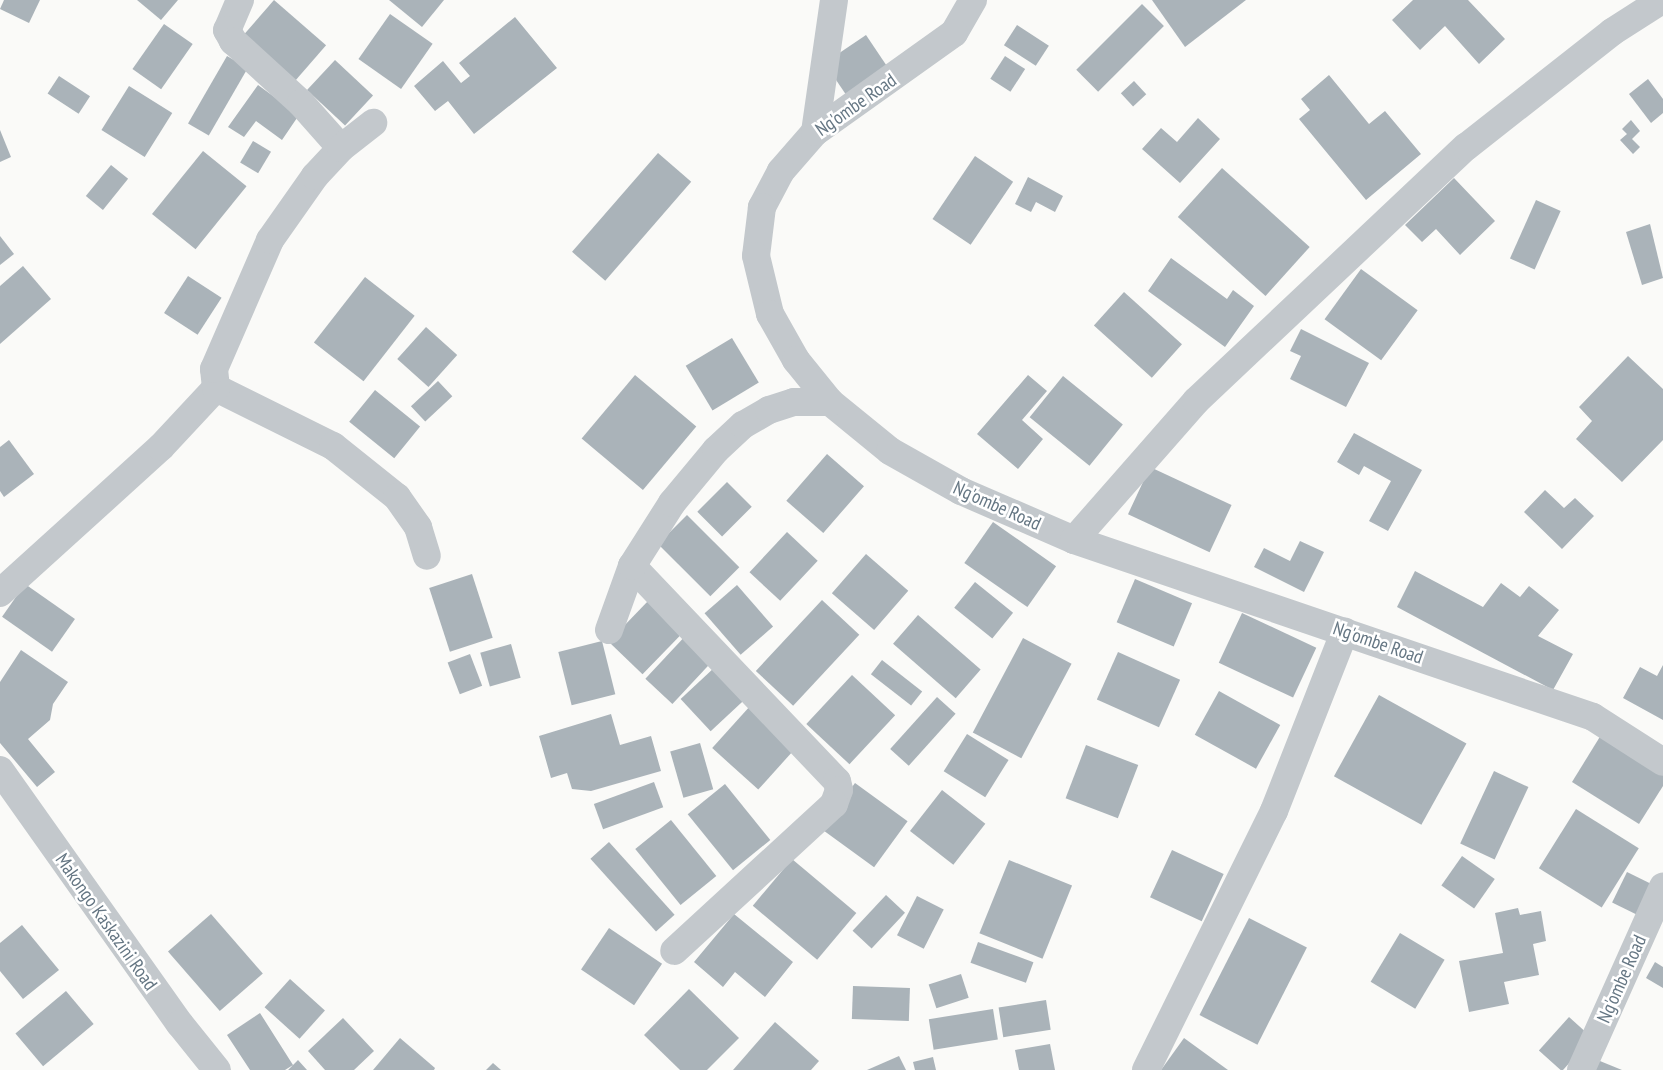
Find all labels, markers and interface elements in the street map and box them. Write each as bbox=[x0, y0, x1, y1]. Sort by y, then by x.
street label: Ng'ombe Road bbox=[811, 69, 901, 141]
street label: Ng'ombe Road bbox=[950, 477, 1044, 535]
street label: Ng'ombe Road bbox=[1330, 617, 1426, 669]
street label: Makongo Kaskazini Road bbox=[50, 849, 162, 995]
street label: Ng'ombe Road bbox=[1593, 932, 1651, 1026]

